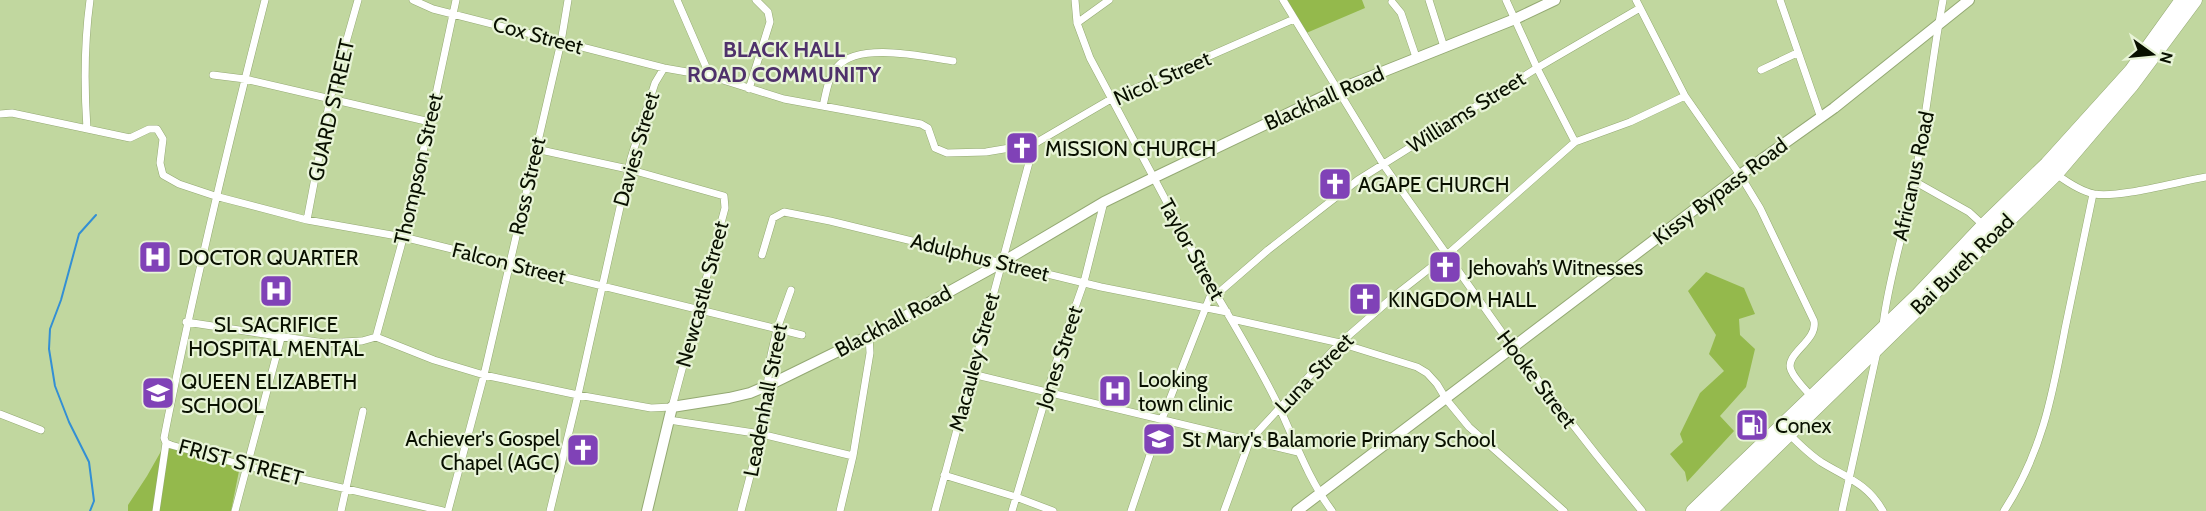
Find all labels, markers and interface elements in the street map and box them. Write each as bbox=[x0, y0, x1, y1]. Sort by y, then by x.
street label: Cox Street bbox=[490, 11, 586, 59]
north arrow bbox=[2122, 24, 2182, 84]
street label: GUARD STREET bbox=[302, 36, 360, 184]
district label: BLACK HALL ROAD COMMUNITY bbox=[687, 36, 882, 88]
street label: Nicol Street bbox=[1110, 46, 1214, 110]
text: N bbox=[2155, 50, 2177, 66]
street label: Blackhall Road bbox=[1260, 61, 1388, 135]
street label: Williams Street bbox=[1402, 66, 1530, 158]
street label: Davies Street bbox=[608, 89, 664, 209]
street label: Thompson Street bbox=[388, 91, 448, 247]
street label: Africanus Road bbox=[1887, 109, 1939, 243]
church icon: MISSION CHURCH bbox=[1004, 130, 1040, 166]
street label: Kissy Bypass Road bbox=[1648, 132, 1792, 250]
street label: Ross Street bbox=[504, 135, 550, 237]
place label: MISSION CHURCH bbox=[1045, 136, 1216, 161]
church icon: AGAPE CHURCH bbox=[1317, 166, 1353, 202]
place label: AGAPE CHURCH bbox=[1358, 172, 1510, 197]
street label: Taylor Street bbox=[1154, 194, 1230, 304]
street label: Bai Bureh Road bbox=[1905, 208, 2019, 320]
street label: Newcastle Street bbox=[671, 218, 733, 370]
street label: Adulphus Street bbox=[908, 228, 1052, 286]
street label: Falcon Street bbox=[450, 237, 568, 289]
hospital icon: DOCTOR QUARTER bbox=[137, 239, 173, 275]
place label: DOCTOR QUARTER bbox=[178, 245, 359, 270]
church icon: Jehovah’s Witnesses bbox=[1427, 249, 1463, 285]
place label: Jehovah’s Witnesses bbox=[1467, 255, 1643, 280]
hospital icon: SL SACRIFICE HOSPITAL MENTAL bbox=[258, 273, 294, 309]
street label: Blackhall Road bbox=[831, 280, 955, 362]
church icon: KINGDOM HALL bbox=[1347, 281, 1383, 317]
place label: KINGDOM HALL bbox=[1388, 287, 1537, 312]
street label: Macauley Street bbox=[943, 290, 1005, 434]
street label: Jones Street bbox=[1030, 302, 1087, 412]
place label: SL SACRIFICE HOSPITAL MENTAL bbox=[188, 312, 364, 361]
street label: Leadenhall Street bbox=[738, 321, 792, 479]
street label: Hooke Street bbox=[1492, 325, 1582, 433]
street label: Luna Street bbox=[1270, 328, 1358, 418]
place label: Looking town clinic bbox=[1138, 367, 1233, 416]
place label: QUEEN ELIZABETH SCHOOL bbox=[181, 369, 357, 418]
hospital icon: Looking town clinic bbox=[1097, 373, 1133, 409]
school or university icon: QUEEN ELIZABETH SCHOOL bbox=[140, 375, 176, 411]
fuel station icon: Conex bbox=[1734, 407, 1770, 443]
place label: Conex bbox=[1775, 413, 1832, 438]
school or university icon: St Mary's Balamorie Primary School bbox=[1141, 421, 1177, 457]
place label: Achiever's Gospel Chapel (AGC) bbox=[405, 426, 560, 475]
place label: St Mary's Balamorie Primary School bbox=[1182, 427, 1496, 452]
church icon: Achiever's Gospel Chapel (AGC) bbox=[565, 432, 601, 468]
street label: FRIST STREET bbox=[176, 433, 306, 491]

